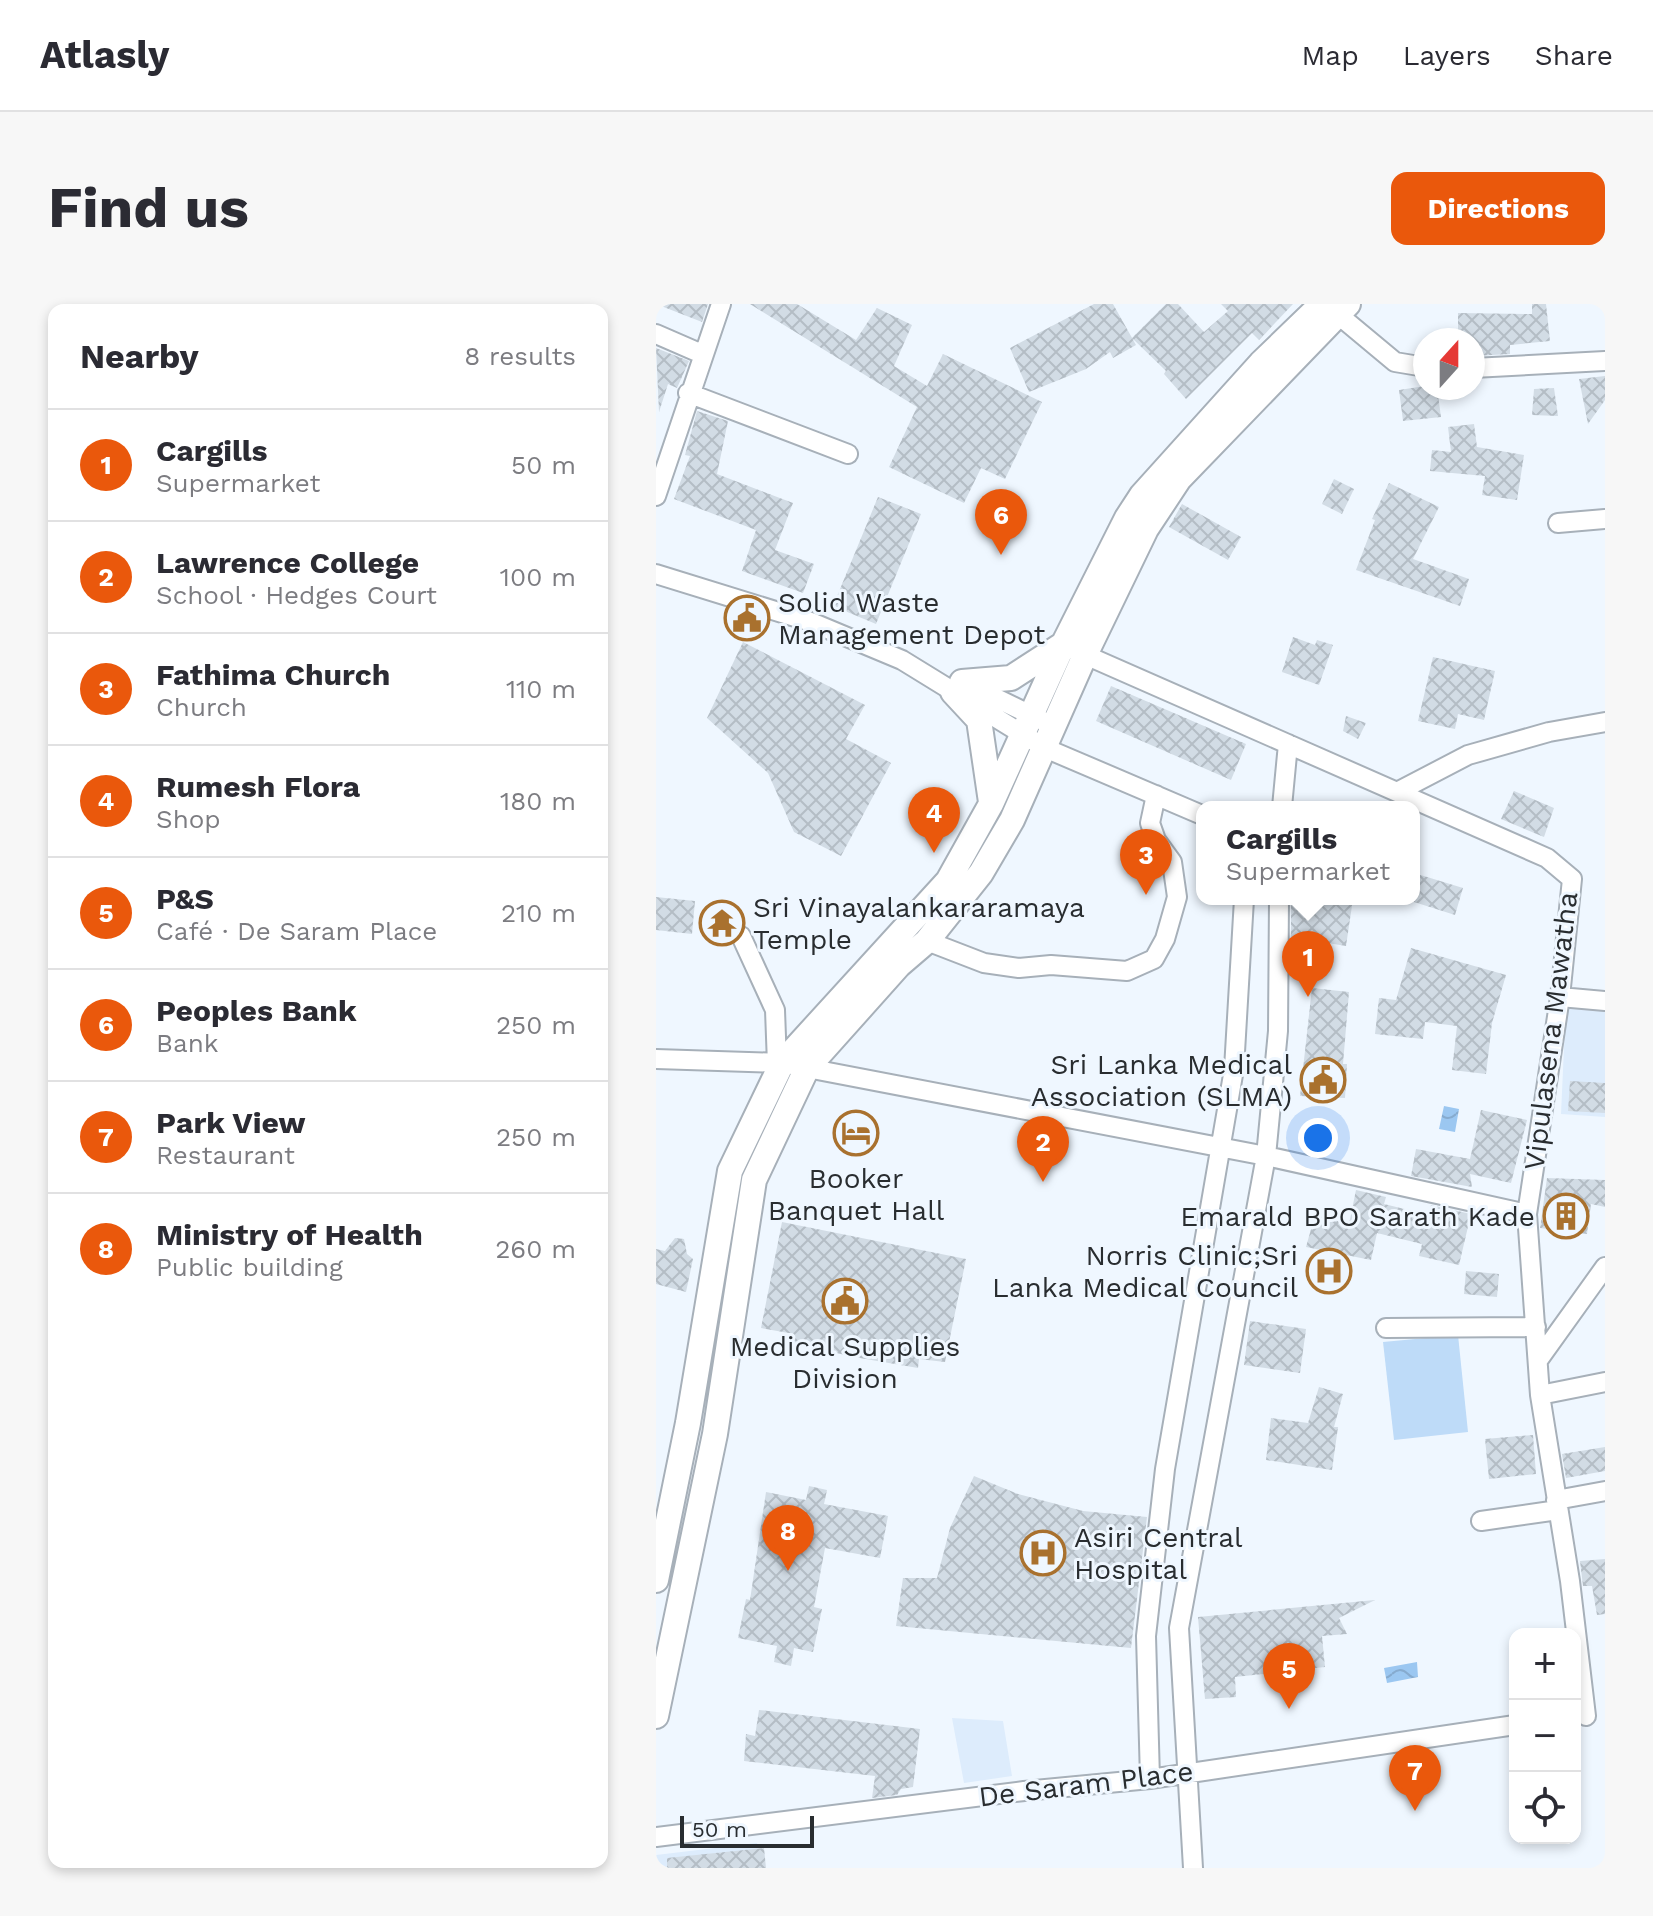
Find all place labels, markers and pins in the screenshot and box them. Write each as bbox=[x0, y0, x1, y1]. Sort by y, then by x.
pin: 6 bbox=[975, 489, 1027, 555]
place label: Solid Waste Management Depot bbox=[778, 586, 1046, 651]
public building icon: Solid Waste Management Depot bbox=[723, 594, 771, 642]
pin: 4 bbox=[908, 787, 960, 853]
pin: 3 bbox=[1120, 829, 1172, 895]
place label: Sri Vinayalankararamaya Temple bbox=[753, 891, 1085, 956]
temple icon: Sri Vinayalankararamaya Temple bbox=[698, 899, 746, 947]
pin: 1 bbox=[1282, 931, 1334, 997]
place label: Sri Lanka Medical Association (SLMA) bbox=[1031, 1048, 1292, 1113]
public building icon: Sri Lanka Medical Association (SLMA) bbox=[1299, 1056, 1347, 1104]
hotel icon: Booker Banquet Hall bbox=[832, 1109, 880, 1157]
pin: 2 bbox=[1017, 1116, 1069, 1182]
place label: Booker Banquet Hall bbox=[768, 1162, 945, 1227]
building icon: Emarald BPO Sarath Kade bbox=[1542, 1192, 1590, 1240]
place label: Emarald BPO Sarath Kade bbox=[1180, 1200, 1535, 1233]
place label: Norris Clinic;Sri Lanka Medical Council bbox=[992, 1239, 1298, 1304]
hospital icon: Norris Clinic;Sri Lanka Medical Council bbox=[1305, 1247, 1353, 1295]
public building icon: Medical Supplies Division bbox=[821, 1277, 869, 1325]
place label: Medical Supplies Division bbox=[730, 1330, 960, 1395]
pin: 8 bbox=[762, 1505, 814, 1571]
place label: Asiri Central Hospital bbox=[1074, 1521, 1243, 1586]
hospital icon: Asiri Central Hospital bbox=[1019, 1529, 1067, 1577]
pin: 5 bbox=[1263, 1643, 1315, 1709]
pin: 7 bbox=[1389, 1745, 1441, 1811]

